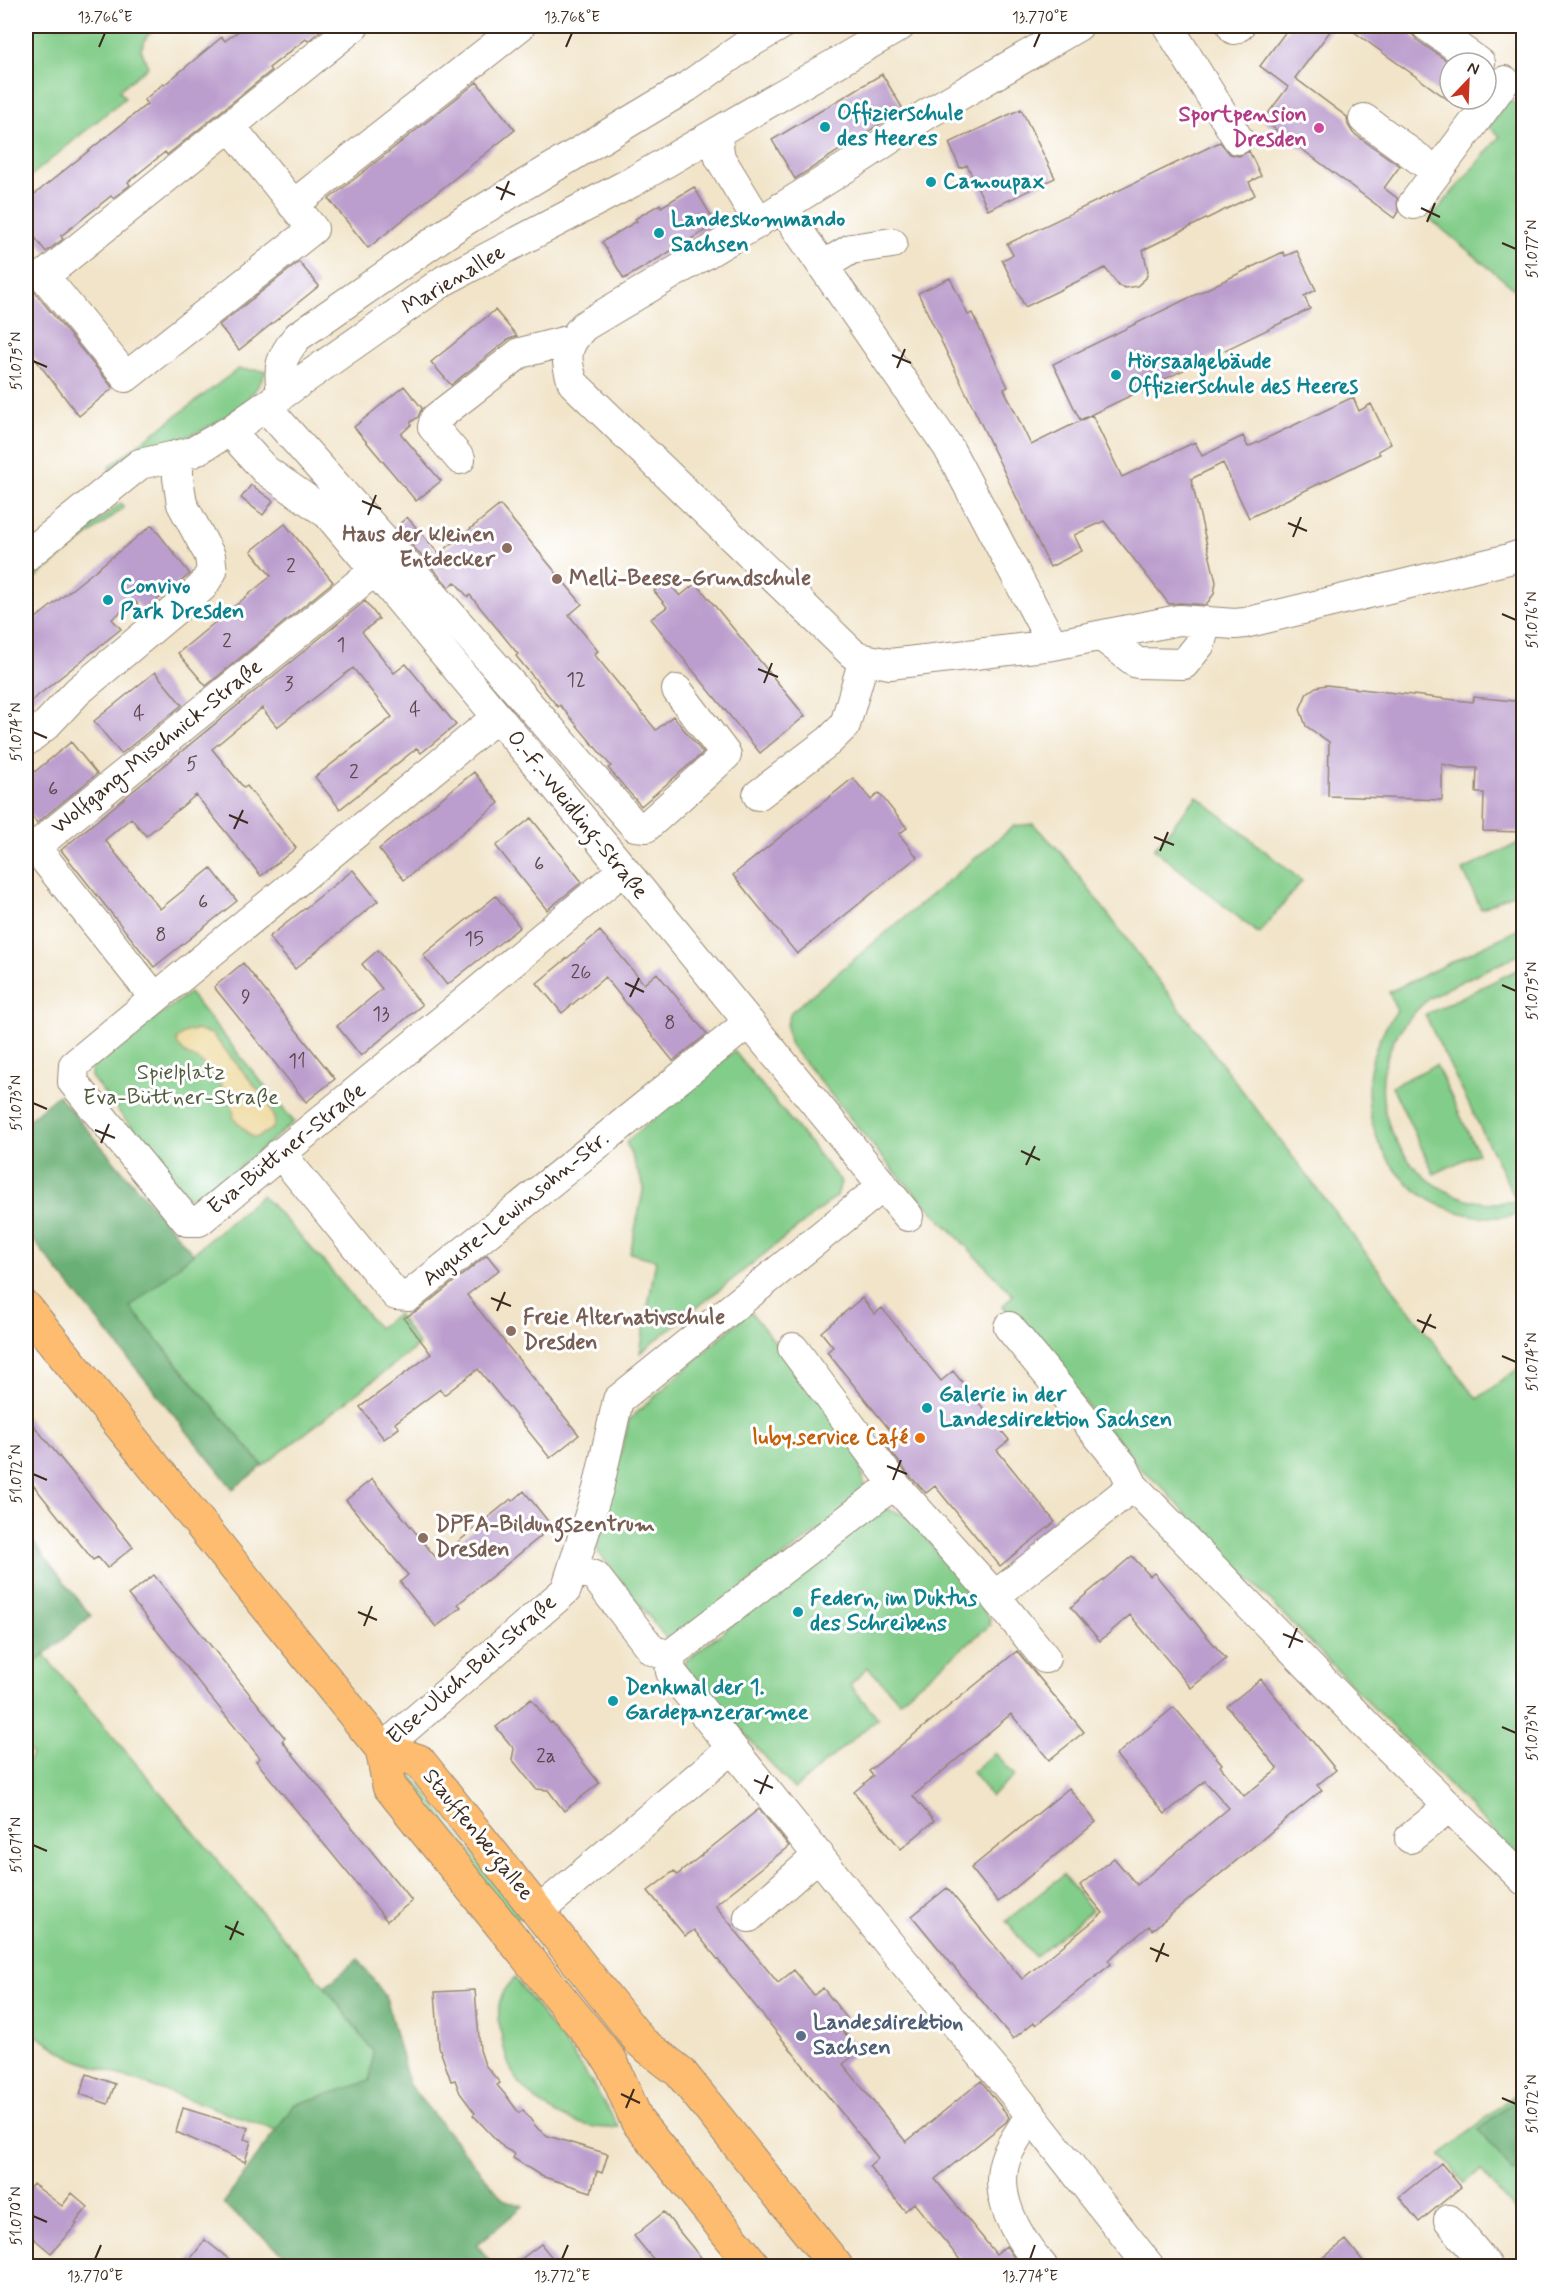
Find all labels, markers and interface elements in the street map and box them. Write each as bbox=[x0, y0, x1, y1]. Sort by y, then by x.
text: 13.766°E bbox=[78, 8, 133, 28]
text: 13.768°E bbox=[544, 8, 600, 28]
text: 13.770°E bbox=[1012, 8, 1068, 28]
north arrow bbox=[1438, 51, 1498, 111]
text: N bbox=[1464, 57, 1482, 80]
place label: Offizierschule des Heeres bbox=[837, 100, 964, 153]
place label: Sportpension Dresden bbox=[1179, 101, 1307, 154]
marker: Offizierschule des Heeres bbox=[818, 120, 832, 134]
marker: Sportpension Dresden bbox=[1312, 121, 1326, 135]
place label: Camoupax bbox=[943, 168, 1045, 196]
marker: Camoupax bbox=[924, 175, 938, 189]
place label: Landeskommando Sachsen bbox=[671, 206, 845, 259]
text: 51.077°N bbox=[1523, 220, 1543, 278]
marker: Landeskommando Sachsen bbox=[652, 226, 666, 240]
street label: Marienallee bbox=[397, 238, 511, 322]
text: 51.075°N bbox=[7, 332, 27, 390]
place label: Hörsaalgebäude Offizierschule des Heeres bbox=[1128, 348, 1358, 401]
marker: Hörsaalgebäude Offizierschule des Heeres bbox=[1109, 368, 1123, 382]
place label: Haus der kleinen Entdecker bbox=[342, 521, 496, 574]
marker: Haus der kleinen Entdecker bbox=[500, 541, 514, 555]
house number: 2 bbox=[286, 553, 296, 580]
place label: Melli-Beese-Grundschule bbox=[569, 565, 811, 593]
marker: Melli-Beese-Grundschule bbox=[550, 572, 564, 586]
place label: Convivo Park Dresden bbox=[120, 573, 244, 626]
text: 51.076°N bbox=[1523, 591, 1543, 649]
marker: Convivo Park Dresden bbox=[101, 593, 115, 607]
house number: 2 bbox=[222, 628, 232, 655]
house number: 1 bbox=[337, 632, 345, 659]
street label: Wolfgang-Mischnick-Straße bbox=[46, 653, 270, 843]
house number: 12 bbox=[566, 667, 586, 694]
house number: 3 bbox=[284, 671, 294, 698]
house number: 4 bbox=[409, 697, 421, 724]
house number: 4 bbox=[133, 701, 145, 728]
text: 51.074°N bbox=[7, 703, 27, 761]
street label: O.-F.-Weidling-Straße bbox=[498, 725, 654, 907]
house number: 5 bbox=[186, 751, 198, 778]
house number: 2 bbox=[349, 759, 359, 786]
house number: 6 bbox=[48, 776, 58, 803]
house number: 6 bbox=[534, 851, 544, 878]
house number: 6 bbox=[198, 889, 208, 916]
house number: 8 bbox=[155, 922, 167, 949]
house number: 15 bbox=[464, 926, 484, 953]
house number: 26 bbox=[571, 959, 591, 986]
text: 51.075°N bbox=[1523, 962, 1543, 1020]
house number: 9 bbox=[241, 984, 251, 1011]
house number: 13 bbox=[372, 1001, 390, 1028]
house number: 8 bbox=[664, 1010, 676, 1037]
house number: 11 bbox=[288, 1048, 306, 1075]
park label: Spielplatz Eva-Büttner-Straße bbox=[83, 1059, 279, 1112]
text: 51.073°N bbox=[7, 1075, 27, 1131]
street label: Eva-Büttner-Straße bbox=[202, 1076, 372, 1221]
street label: Auguste-Lewinsohn-Str. bbox=[417, 1125, 616, 1294]
place label: Freie Alternativschule Dresden bbox=[523, 1304, 725, 1357]
marker: Freie Alternativschule Dresden bbox=[504, 1324, 518, 1338]
text: 51.074°N bbox=[1523, 1333, 1543, 1391]
place label: Galerie in der Landesdirektion Sachsen bbox=[939, 1381, 1172, 1434]
marker: Galerie in der Landesdirektion Sachsen bbox=[920, 1401, 934, 1415]
place label: luby.service Café bbox=[753, 1424, 908, 1452]
marker: luby.service Café bbox=[913, 1431, 927, 1445]
text: 51.072°N bbox=[7, 1445, 27, 1503]
place label: DPFA-Bildungszentrum Dresden bbox=[435, 1511, 655, 1564]
marker: DPFA-Bildungszentrum Dresden bbox=[416, 1531, 430, 1545]
place label: Federn, im Duktus des Schreibens bbox=[810, 1585, 978, 1638]
street label: Else-Ulich-Beil-Straße bbox=[381, 1589, 563, 1751]
marker: Federn, im Duktus des Schreibens bbox=[791, 1605, 805, 1619]
place label: Denkmal der 1. Gardepanzerarmee bbox=[625, 1674, 809, 1727]
marker: Denkmal der 1. Gardepanzerarmee bbox=[606, 1694, 620, 1708]
text: 51.073°N bbox=[1523, 1705, 1543, 1761]
house number: 2a bbox=[536, 1743, 556, 1770]
street label: Stauffenbergallee bbox=[414, 1763, 540, 1909]
text: 51.071°N bbox=[7, 1817, 27, 1873]
place label: Landesdirektion Sachsen bbox=[813, 2009, 963, 2062]
marker: Landesdirektion Sachsen bbox=[794, 2029, 808, 2043]
text: 51.072°N bbox=[1523, 2075, 1543, 2133]
text: 51.070°N bbox=[7, 2187, 27, 2245]
text: 13.770°E bbox=[67, 2267, 123, 2287]
text: 13.772°E bbox=[534, 2267, 590, 2287]
text: 13.774°E bbox=[1002, 2267, 1058, 2287]

